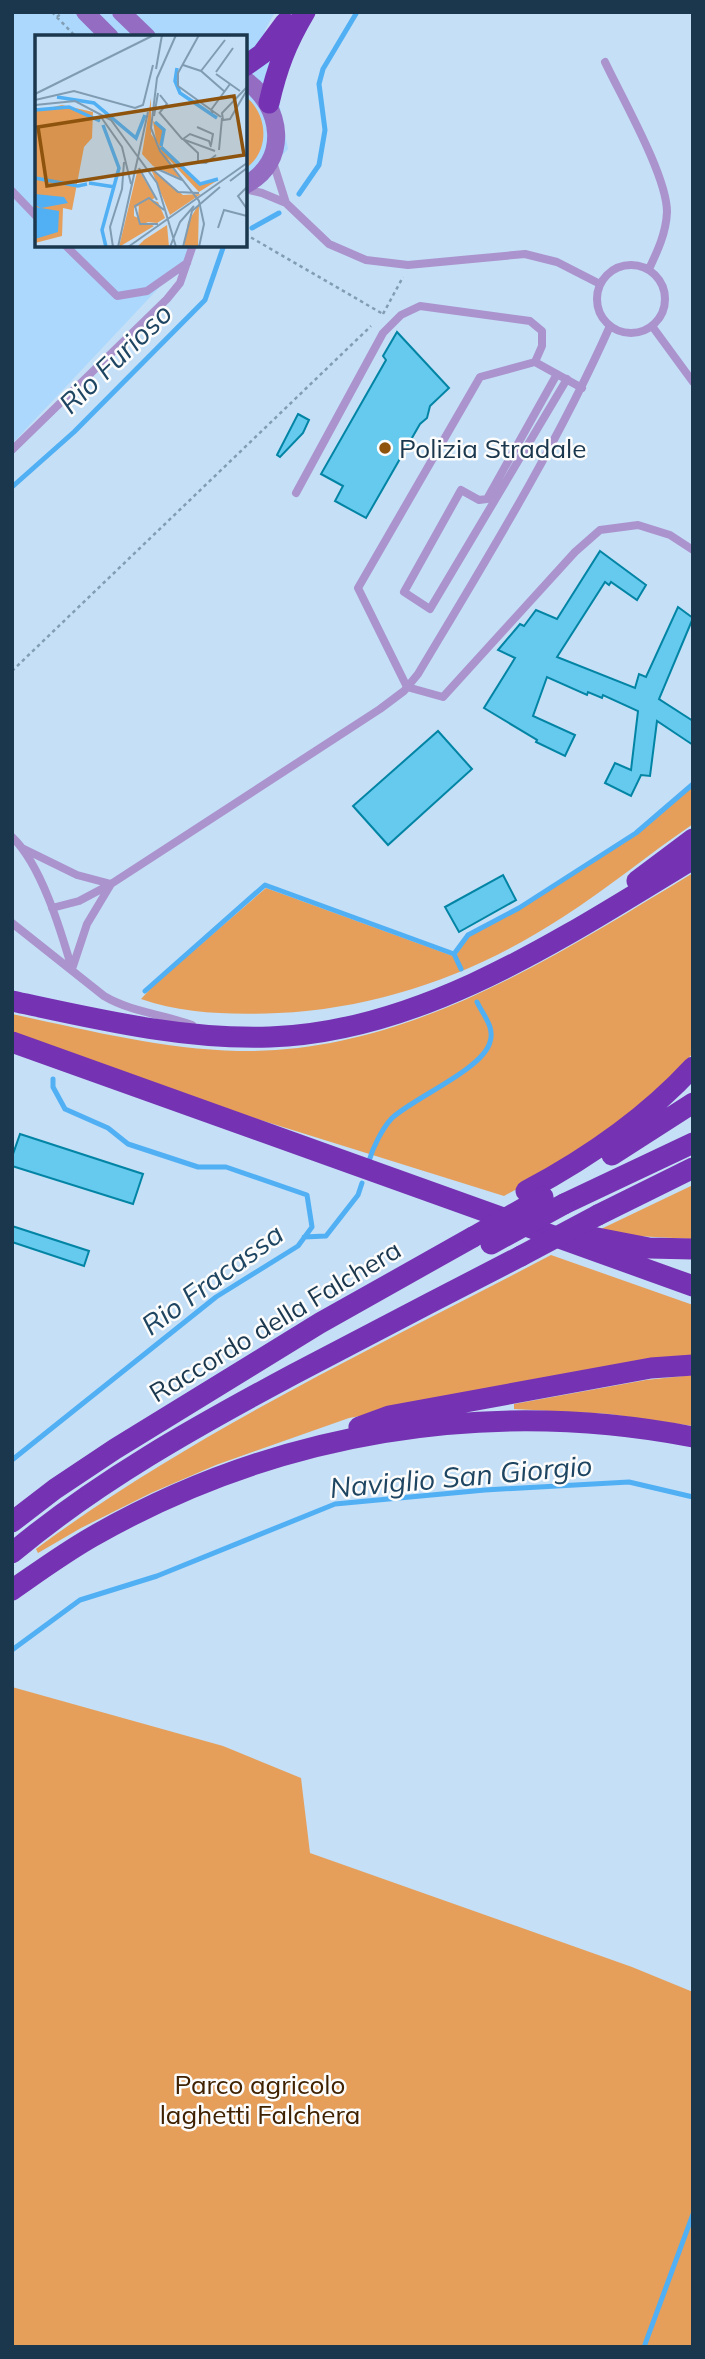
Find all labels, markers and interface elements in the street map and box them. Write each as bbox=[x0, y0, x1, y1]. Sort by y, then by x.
inset map bbox=[35, 35, 247, 247]
water label: Rio Furioso bbox=[51, 296, 179, 420]
place label: Polizia Stradale bbox=[399, 432, 586, 465]
marker: Polizia Stradale bbox=[377, 440, 393, 456]
water label: Rio Fracassa bbox=[134, 1216, 290, 1342]
street label: Raccordo della Falchera bbox=[143, 1233, 407, 1409]
water label: Naviglio San Giorgio bbox=[328, 1447, 594, 1505]
park label: Parco agricolo laghetti Falchera bbox=[160, 2068, 360, 2131]

